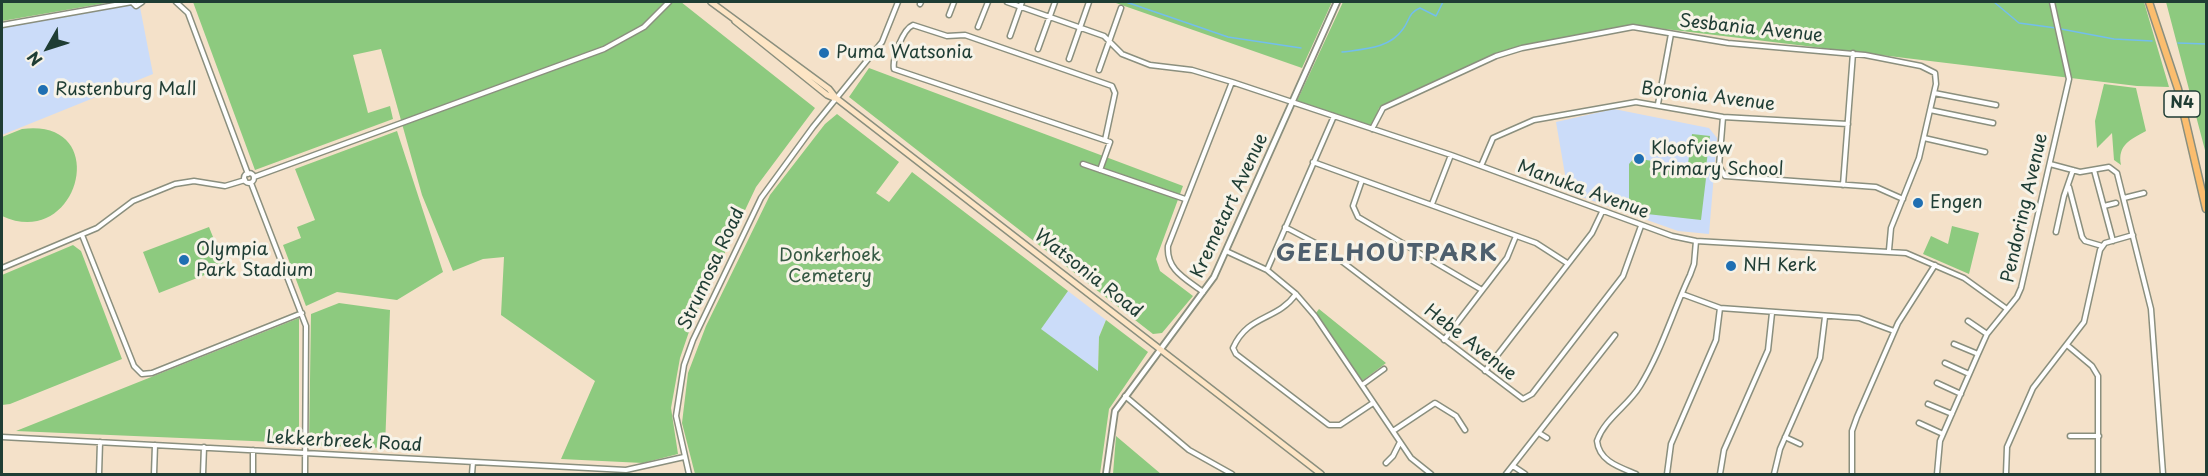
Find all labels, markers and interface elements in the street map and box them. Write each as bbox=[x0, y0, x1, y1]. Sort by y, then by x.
street label: Sesbania Avenue bbox=[1678, 11, 1824, 47]
north arrow bbox=[18, 18, 78, 78]
place label: Puma Watsonia bbox=[836, 42, 973, 64]
marker: Puma Watsonia bbox=[817, 46, 831, 60]
text: N bbox=[21, 47, 47, 72]
street label: Boronia Avenue bbox=[1640, 78, 1776, 116]
place label: Rustenburg Mall bbox=[55, 79, 196, 101]
marker: Rustenburg Mall bbox=[36, 83, 50, 97]
road number: N4 bbox=[2164, 91, 2200, 117]
street label: Kremetart Avenue bbox=[1187, 130, 1273, 282]
street label: Pendoring Avenue bbox=[1997, 131, 2053, 285]
place label: Kloofview Primary School bbox=[1651, 138, 1784, 180]
marker: Kloofview Primary School bbox=[1632, 152, 1646, 166]
street label: Manuka Avenue bbox=[1514, 156, 1652, 224]
place label: Engen bbox=[1930, 192, 1983, 214]
marker: Engen bbox=[1911, 196, 1925, 210]
street label: Strumosa Road bbox=[674, 204, 750, 334]
street label: Watsonia Road bbox=[1030, 225, 1146, 323]
place label: Olympia Park Stadium bbox=[196, 239, 313, 282]
district label: GEELHOUTPARK bbox=[1277, 240, 1497, 268]
park label: Donkerhoek Cemetery bbox=[779, 245, 881, 288]
marker: Olympia Park Stadium bbox=[177, 253, 191, 267]
place label: NH Kerk bbox=[1743, 255, 1817, 277]
marker: NH Kerk bbox=[1724, 259, 1738, 273]
street label: Hebe Avenue bbox=[1420, 300, 1520, 386]
street label: Lekkerbreek Road bbox=[265, 427, 423, 457]

